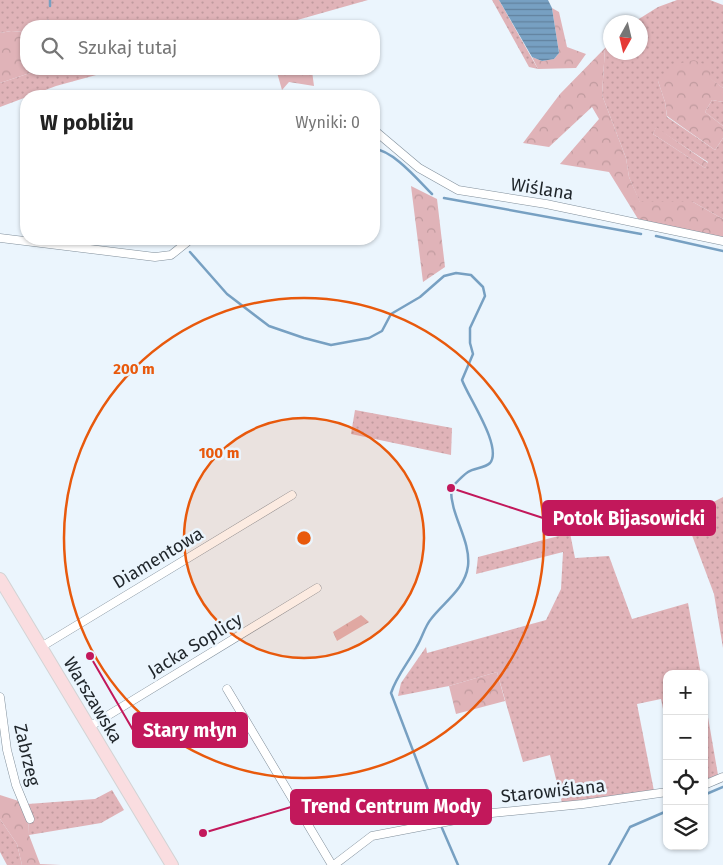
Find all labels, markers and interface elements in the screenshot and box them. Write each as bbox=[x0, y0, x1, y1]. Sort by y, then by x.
north arrow bbox=[603, 15, 648, 60]
search box bbox=[20, 20, 380, 75]
icon: search bbox=[38, 34, 66, 62]
text: Szukaj tutaj bbox=[78, 36, 177, 59]
text: W pobliżu bbox=[40, 110, 134, 136]
text: Wyniki: 0 bbox=[295, 113, 360, 132]
street label: Wiślana bbox=[509, 173, 575, 205]
text: 200 m bbox=[113, 360, 155, 378]
text: 100 m bbox=[199, 444, 239, 462]
callout: Potok Bijasowicki bbox=[543, 501, 715, 535]
text: Potok Bijasowicki bbox=[553, 507, 705, 530]
street label: Diamentowa bbox=[109, 522, 207, 594]
centre of rings bbox=[295, 529, 313, 547]
street label: Jacka Soplicy bbox=[144, 608, 246, 682]
street label: Warszawska bbox=[59, 653, 127, 747]
map controls bbox=[663, 670, 708, 850]
button: + bbox=[663, 670, 708, 715]
callout: Stary młyn bbox=[133, 713, 247, 747]
button: − bbox=[663, 715, 708, 760]
text: Stary młyn bbox=[143, 719, 237, 742]
street label: Zabrzeg bbox=[9, 722, 45, 789]
button: locate bbox=[663, 760, 708, 805]
street label: Starowiślana bbox=[500, 775, 606, 807]
callout: Trend Centrum Mody bbox=[291, 790, 491, 824]
text: Trend Centrum Mody bbox=[301, 795, 481, 818]
button: layers bbox=[663, 805, 708, 850]

